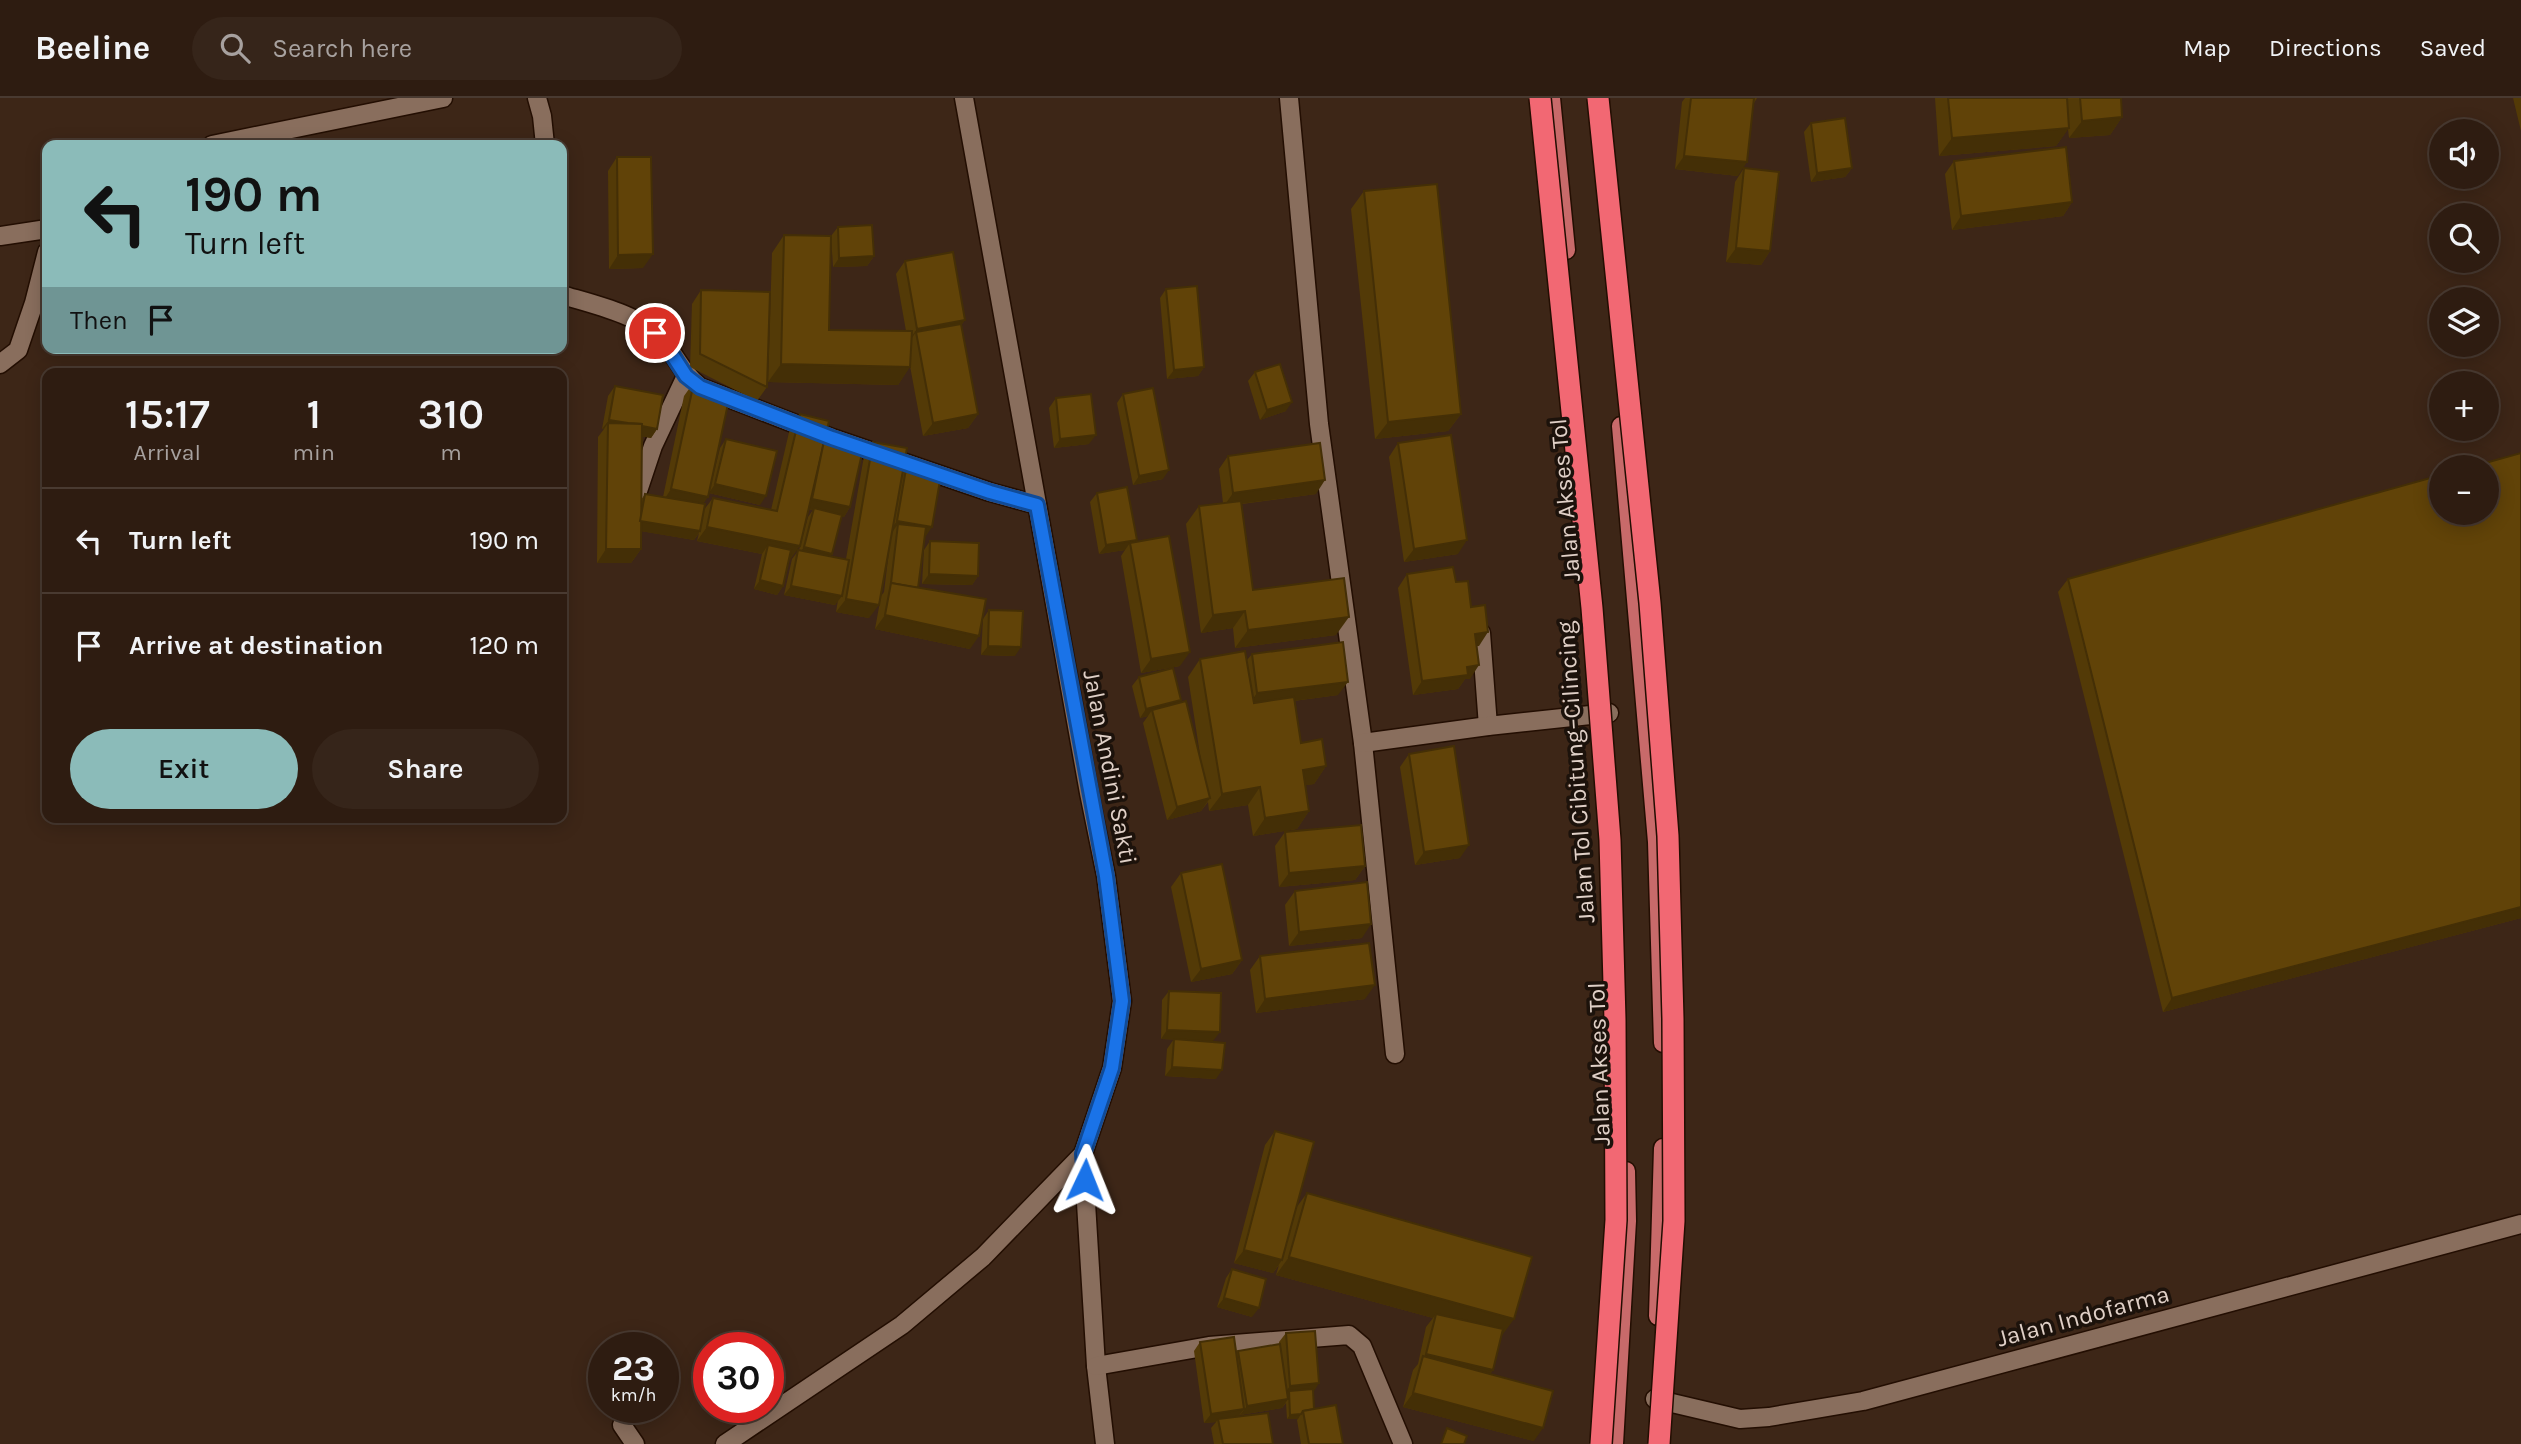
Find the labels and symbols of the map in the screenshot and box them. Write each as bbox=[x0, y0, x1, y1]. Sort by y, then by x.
pin bbox=[625, 303, 685, 363]
street label: Jalan Akses Tol bbox=[1544, 417, 1586, 583]
street label: Jalan Tol Cibitung–Cilincing bbox=[1551, 620, 1601, 924]
street label: Jalan Andini Sakti bbox=[1077, 667, 1143, 867]
street label: Jalan Akses Tol bbox=[1582, 982, 1616, 1146]
position arrow bbox=[1048, 1143, 1122, 1217]
street label: Jalan Indofarma bbox=[1994, 1280, 2172, 1352]
speed limit sign: 30 bbox=[693, 1332, 784, 1423]

